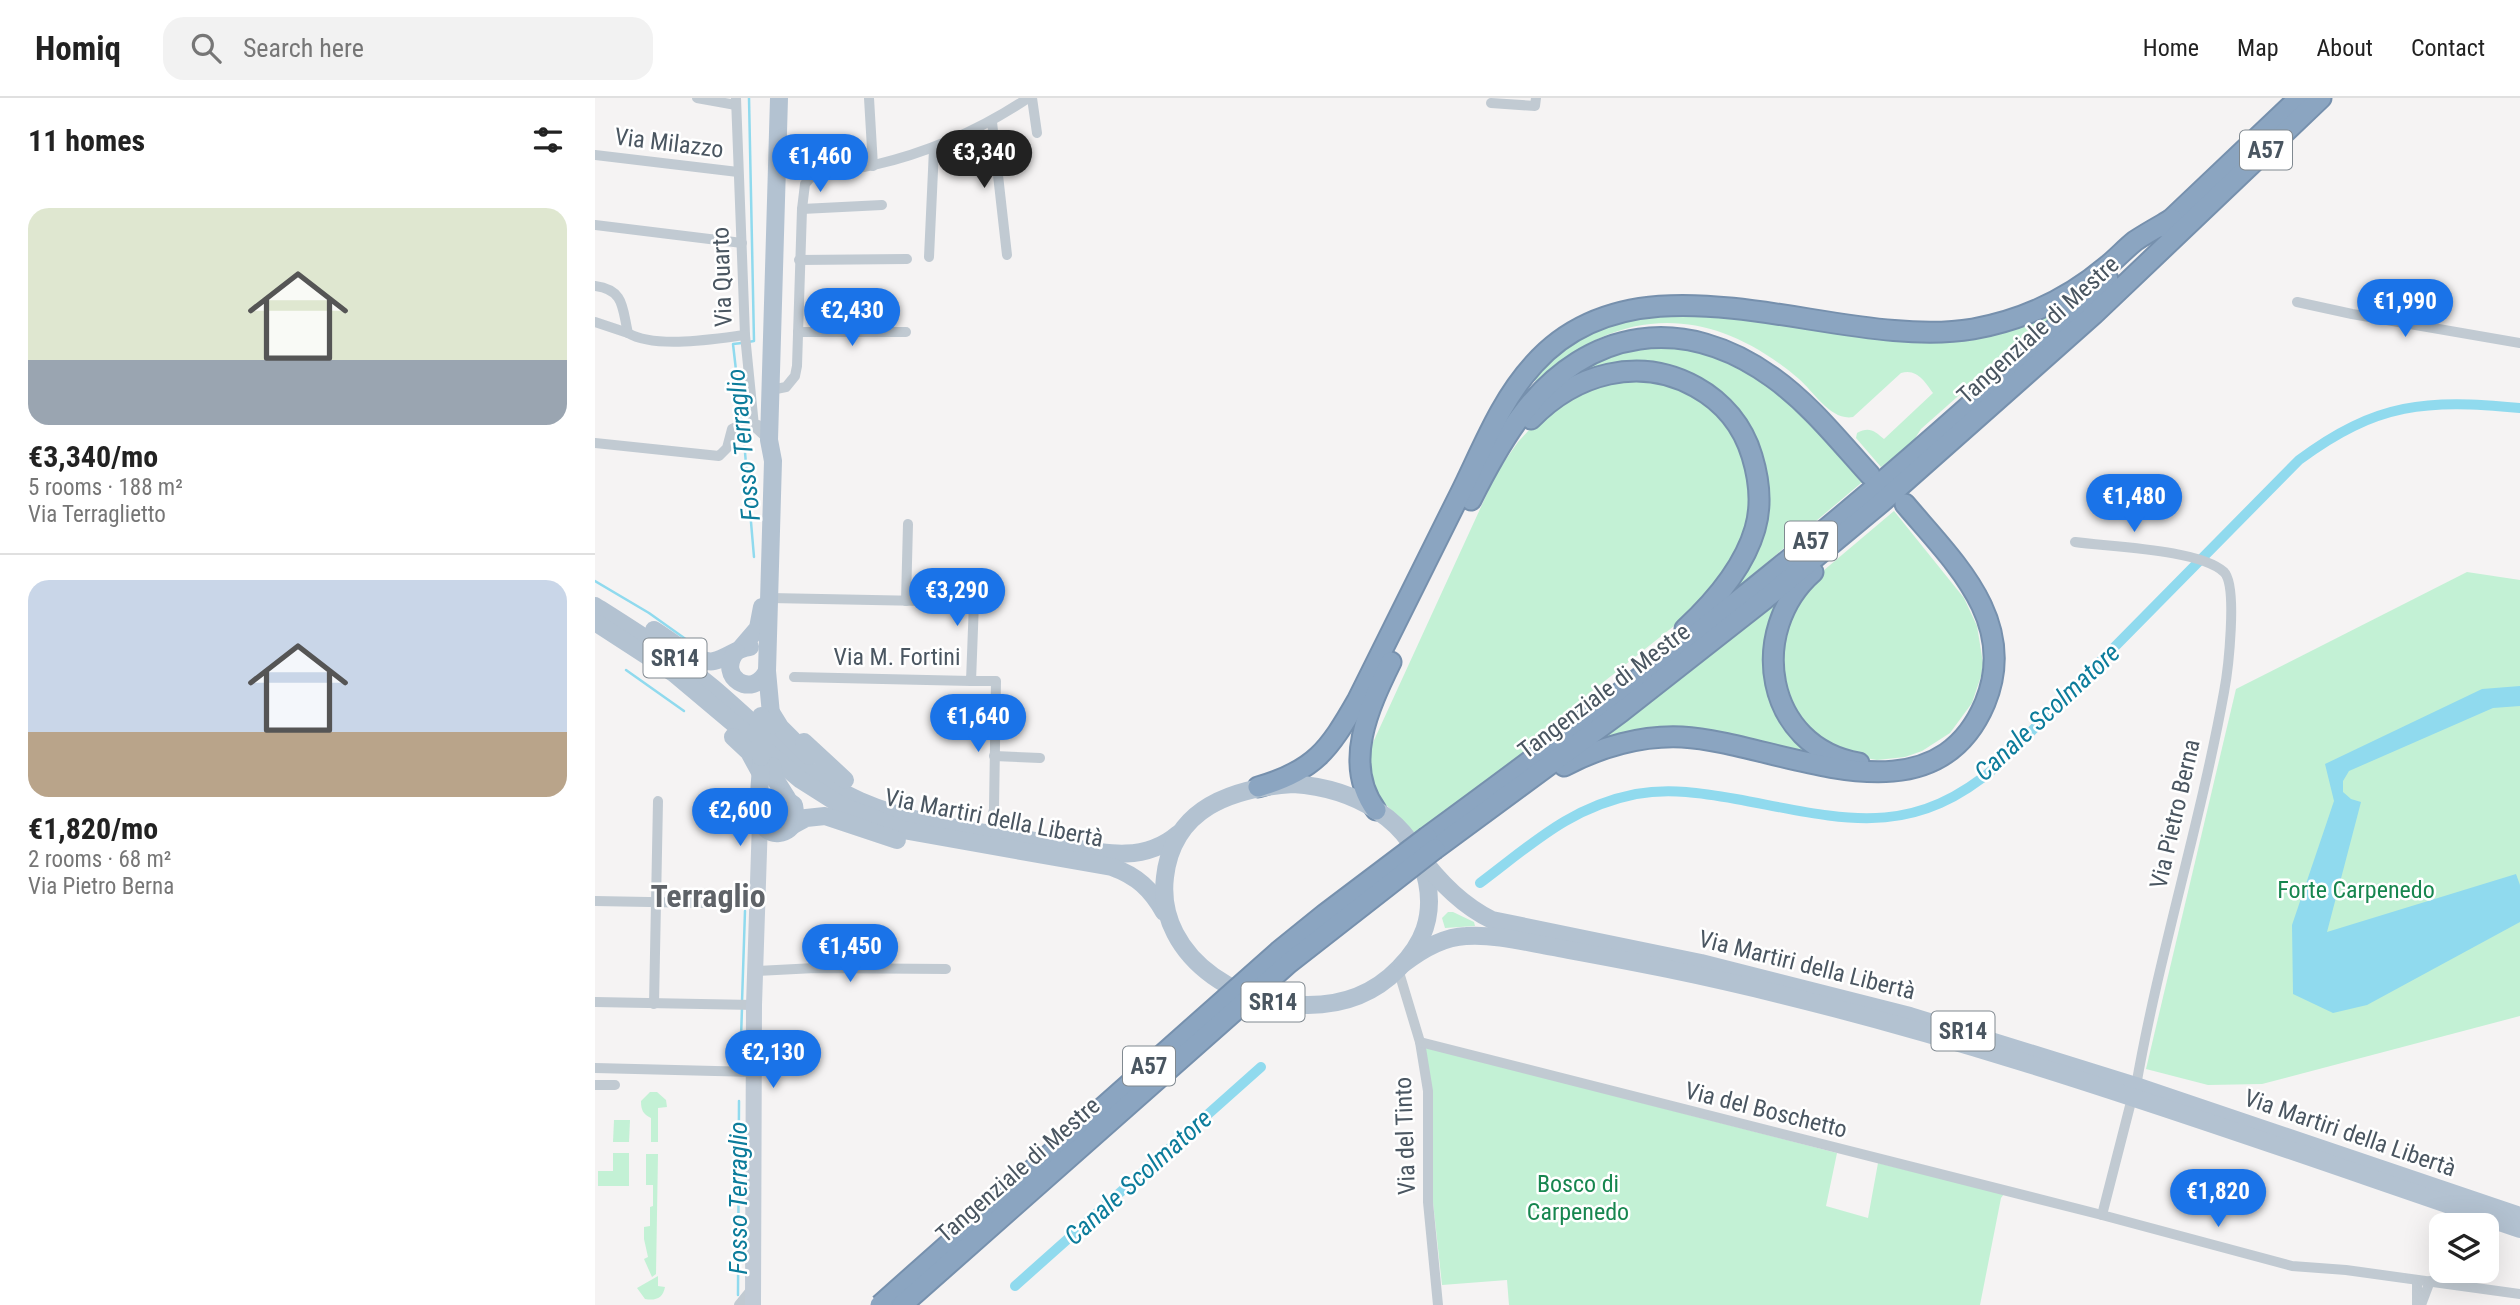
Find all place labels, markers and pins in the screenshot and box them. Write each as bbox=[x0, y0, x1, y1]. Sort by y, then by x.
pin: €3,340 bbox=[927, 130, 1041, 190]
pin: €1,460 bbox=[763, 134, 877, 194]
pin: €1,990 bbox=[2348, 280, 2462, 339]
pin: €2,430 bbox=[795, 288, 909, 348]
pin: €1,480 bbox=[2077, 474, 2191, 534]
pin: €3,290 bbox=[900, 568, 1014, 628]
pin: €1,640 bbox=[921, 694, 1035, 754]
pin: €2,600 bbox=[683, 788, 797, 848]
pin: €1,450 bbox=[793, 924, 907, 984]
pin: €2,130 bbox=[716, 1030, 830, 1090]
pin: €1,820 bbox=[2161, 1170, 2275, 1229]

